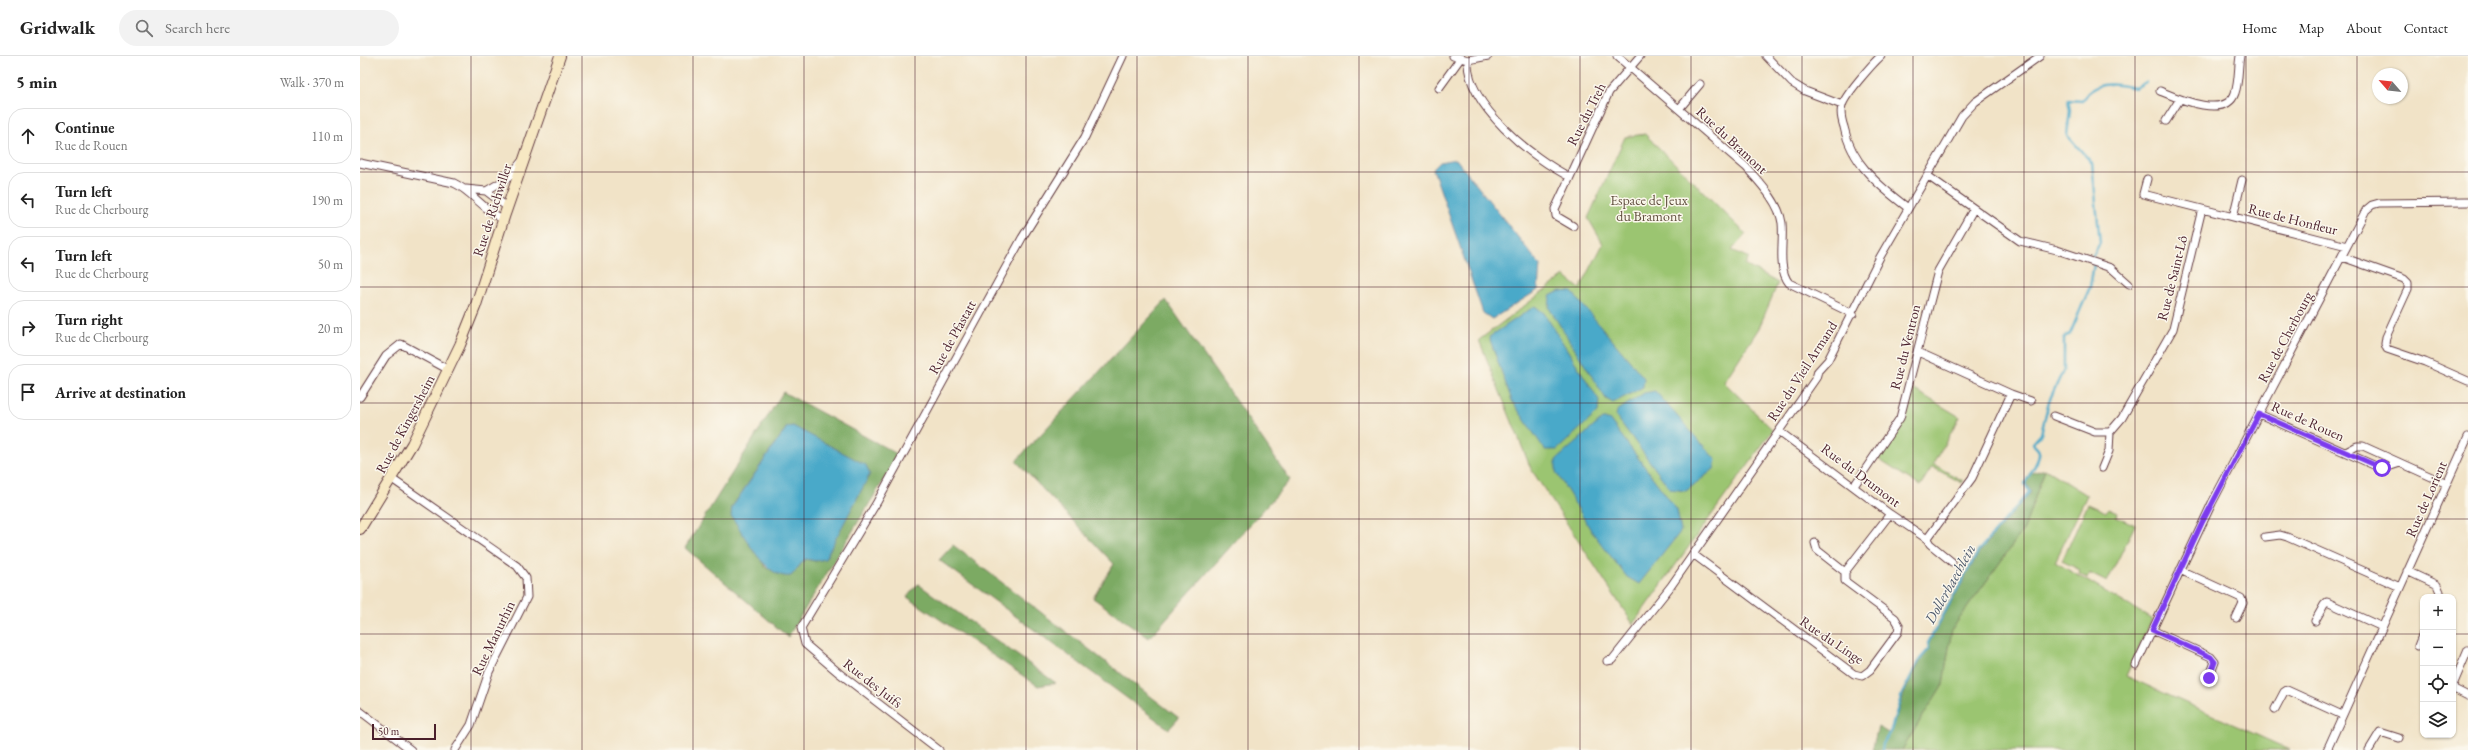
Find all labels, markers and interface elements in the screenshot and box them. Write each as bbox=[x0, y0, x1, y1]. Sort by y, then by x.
search box bbox=[119, 10, 399, 46]
text: Gridwalk bbox=[20, 15, 95, 40]
icon: search bbox=[133, 17, 155, 39]
text: Search here bbox=[165, 18, 230, 37]
text: Home bbox=[2242, 19, 2277, 37]
text: Map bbox=[2299, 19, 2324, 37]
text: About bbox=[2346, 19, 2382, 37]
text: Contact bbox=[2404, 19, 2448, 37]
north arrow bbox=[2372, 68, 2408, 104]
text: 5 min bbox=[16, 71, 57, 93]
text: Walk · 370 m bbox=[280, 74, 344, 91]
street label: Rue du Treh bbox=[1562, 80, 1610, 148]
street label: Rue du Bramont bbox=[1693, 102, 1772, 178]
text: Continue bbox=[55, 118, 115, 137]
icon: ahead bbox=[17, 125, 39, 147]
text: 110 m bbox=[312, 128, 343, 145]
text: Rue de Rouen bbox=[55, 137, 128, 154]
street label: Rue de Richwiller bbox=[468, 161, 516, 259]
text: Turn left bbox=[55, 182, 112, 201]
icon: left bbox=[17, 189, 39, 211]
park label: Espace de Jeux du Bramont bbox=[1610, 191, 1688, 225]
text: 190 m bbox=[312, 192, 343, 209]
street label: Rue de Honfleur bbox=[2247, 199, 2340, 239]
text: Rue de Cherbourg bbox=[55, 201, 148, 218]
street label: Rue de Saint-Lô bbox=[2153, 233, 2191, 322]
text: Turn left bbox=[55, 246, 112, 265]
icon: left bbox=[17, 253, 39, 275]
text: 50 m bbox=[318, 256, 343, 273]
text: Rue de Cherbourg bbox=[55, 265, 148, 282]
street label: Rue de Cherbourg bbox=[2253, 288, 2317, 386]
street label: Rue de Pfastatt bbox=[924, 296, 980, 377]
street label: Rue du Ventron bbox=[1886, 302, 1924, 391]
text: Turn right bbox=[55, 310, 123, 329]
icon: right bbox=[17, 317, 39, 339]
street label: Rue du Vieil Armand bbox=[1763, 317, 1842, 424]
text: 20 m bbox=[318, 320, 343, 337]
text: Rue de Cherbourg bbox=[55, 329, 148, 346]
street label: Rue de Kingersheim bbox=[371, 372, 439, 476]
icon: arrive bbox=[17, 381, 39, 403]
text: Arrive at destination bbox=[55, 383, 186, 402]
street label: Rue de Rouen bbox=[2269, 397, 2348, 445]
street label: Rue du Drumont bbox=[1818, 439, 1905, 511]
street label: Rue de Lorient bbox=[2401, 458, 2451, 540]
route start bbox=[2373, 459, 2391, 477]
water label: Dollerbaechlein bbox=[1919, 541, 1979, 628]
map controls bbox=[2420, 594, 2456, 738]
button: + bbox=[2420, 594, 2456, 630]
street label: Rue Manurhin bbox=[467, 597, 519, 678]
street label: Rue du Linge bbox=[1797, 612, 1868, 668]
button: − bbox=[2420, 630, 2456, 666]
street label: Rue des Juifs bbox=[840, 654, 907, 712]
button: locate bbox=[2420, 666, 2456, 702]
route end bbox=[2200, 669, 2218, 687]
button: layers bbox=[2420, 702, 2456, 738]
scale bar bbox=[372, 722, 436, 741]
text: 50 m bbox=[378, 724, 399, 738]

